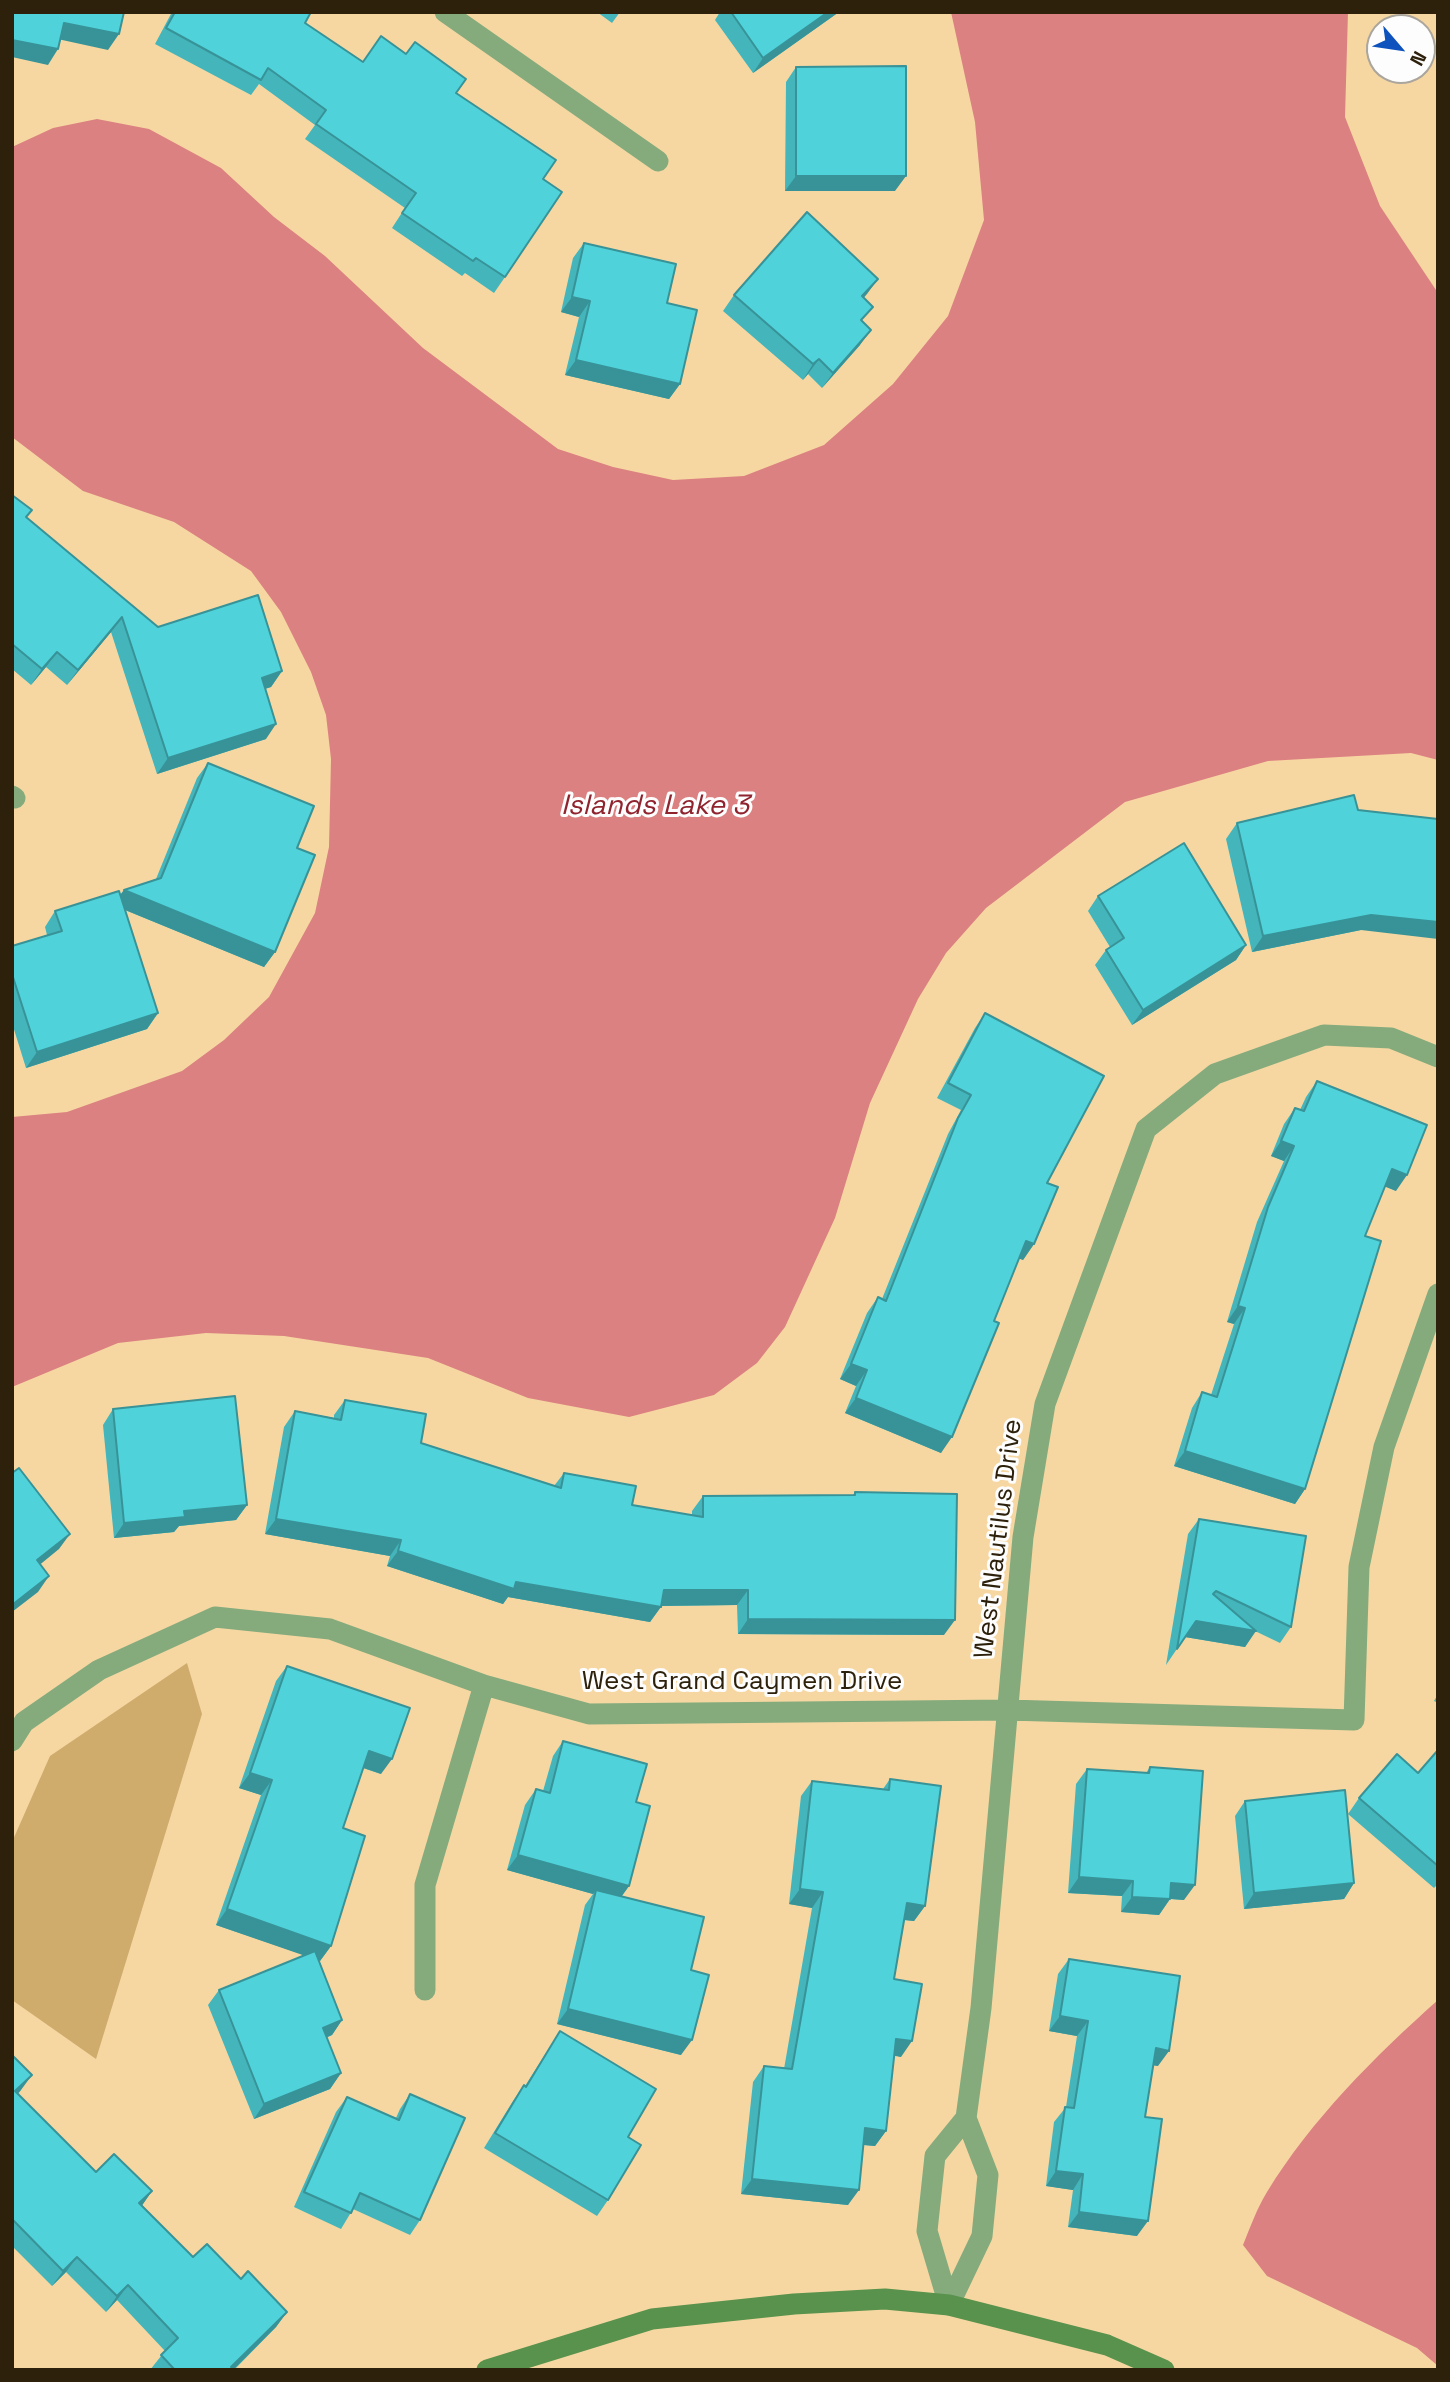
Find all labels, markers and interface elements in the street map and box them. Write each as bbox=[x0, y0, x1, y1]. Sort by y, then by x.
north arrow bbox=[1366, 14, 1436, 84]
text: N bbox=[1404, 47, 1432, 70]
water label: Islands Lake 3 bbox=[561, 789, 749, 823]
street label: West Nautilus Drive bbox=[969, 1418, 1029, 1660]
street label: West Grand Caymen Drive bbox=[582, 1666, 902, 1698]

